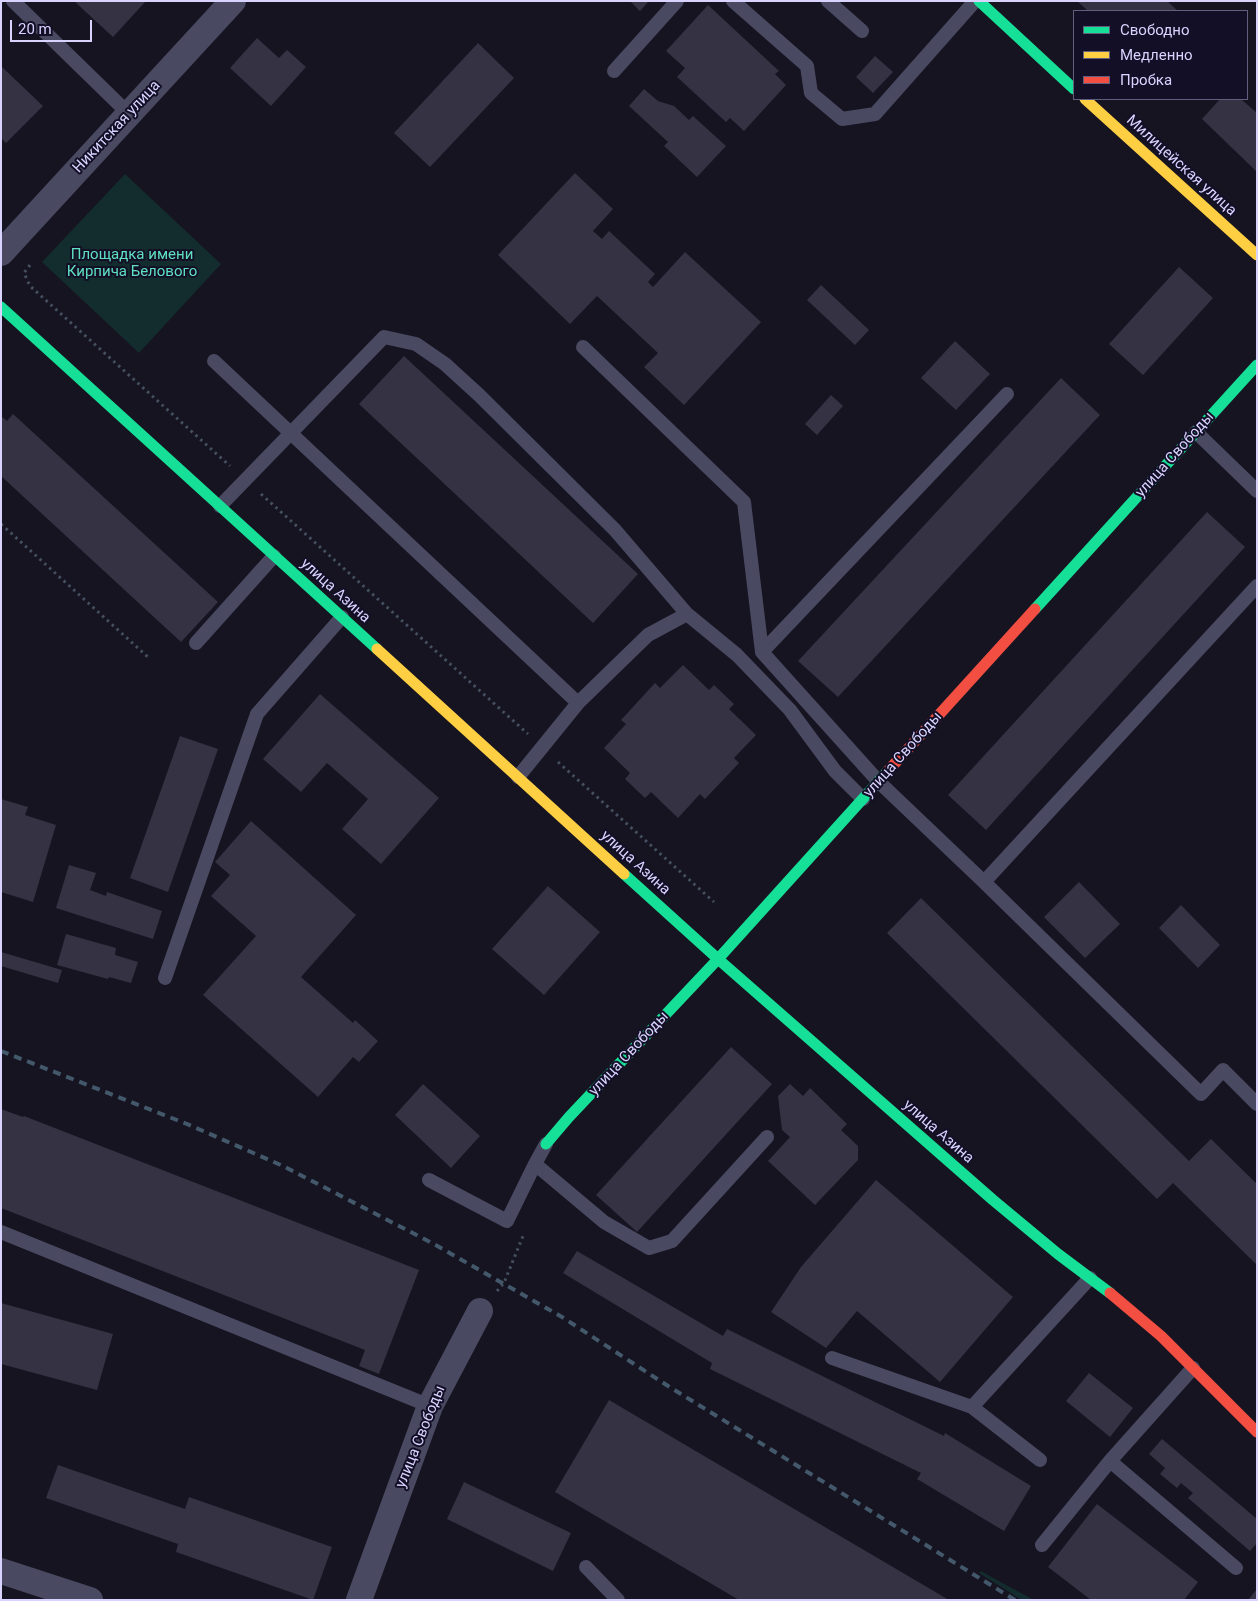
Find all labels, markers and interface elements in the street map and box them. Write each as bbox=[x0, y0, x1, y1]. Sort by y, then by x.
scale bar bbox=[12, 10, 95, 42]
legend bbox=[1073, 10, 1248, 100]
text: 20 m bbox=[18, 20, 52, 38]
text: Свободно bbox=[1120, 21, 1189, 39]
text: Медленно bbox=[1120, 46, 1193, 64]
text: Пробка bbox=[1120, 71, 1172, 89]
street label: Никитская улица bbox=[69, 77, 165, 177]
street label: Милицейская улица bbox=[1122, 112, 1240, 220]
park label: Площадка имени Кирпича Белового bbox=[67, 246, 197, 281]
street label: улица Свободы bbox=[1132, 409, 1218, 501]
street label: улица Азина bbox=[296, 555, 374, 627]
street label: улица Свободы bbox=[860, 709, 946, 801]
street label: улица Азина bbox=[596, 827, 674, 899]
street label: улица Свободы bbox=[585, 1008, 673, 1100]
street label: улица Азина bbox=[899, 1096, 977, 1168]
street label: улица Свободы bbox=[392, 1383, 450, 1491]

